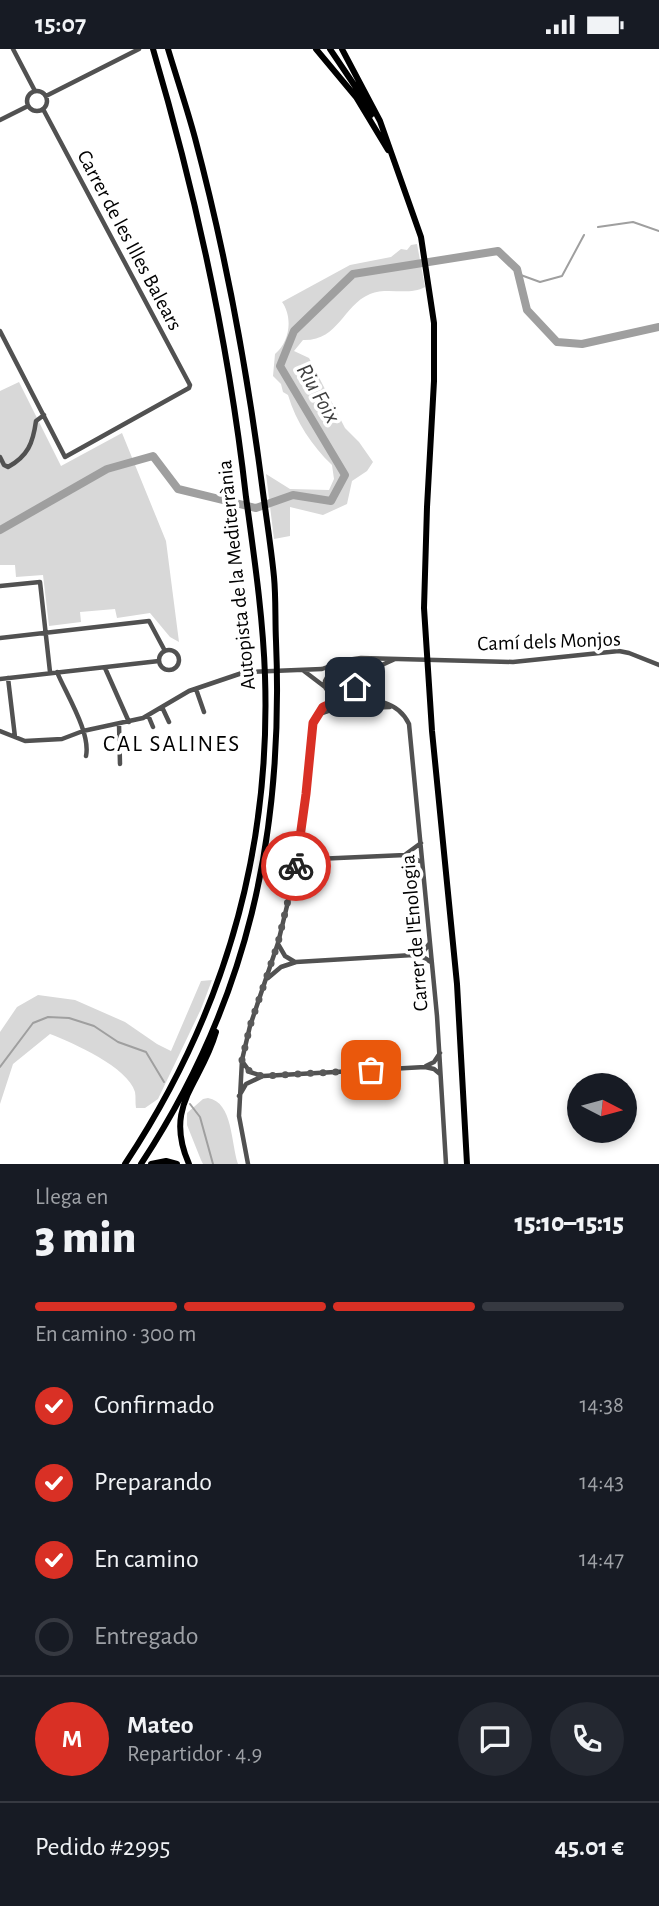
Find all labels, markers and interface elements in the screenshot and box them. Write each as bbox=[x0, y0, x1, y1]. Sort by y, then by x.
text: 15:07 bbox=[35, 11, 86, 37]
street label: Carrer de les Illes Balears bbox=[73, 147, 186, 334]
water label: Riu Foix bbox=[292, 360, 344, 428]
street label: Autopista de la Mediterrània bbox=[214, 459, 259, 691]
street label: Camí dels Monjos bbox=[477, 629, 621, 654]
pin bbox=[325, 657, 385, 717]
icon: home bbox=[336, 668, 374, 706]
district label: CAL SALINES bbox=[103, 733, 241, 756]
courier bbox=[261, 831, 331, 901]
icon: bike bbox=[277, 847, 315, 885]
street label: Carrer de l'Enologia bbox=[397, 853, 432, 1012]
pin bbox=[341, 1040, 401, 1100]
icon: bag bbox=[352, 1051, 390, 1089]
north arrow bbox=[567, 1073, 637, 1143]
map controls bbox=[567, 1073, 637, 1143]
text: Llega en bbox=[35, 1186, 108, 1209]
text: 15:10–15:15 bbox=[514, 1210, 624, 1236]
text: 3 min bbox=[35, 1215, 136, 1261]
text: En camino · 300 m bbox=[35, 1323, 196, 1346]
icon: check bbox=[35, 1387, 73, 1425]
text: Confirmado bbox=[94, 1392, 215, 1418]
text: 14:38 bbox=[579, 1394, 624, 1417]
icon: check bbox=[35, 1464, 73, 1502]
text: Preparando bbox=[94, 1469, 212, 1495]
text: 14:43 bbox=[579, 1471, 624, 1494]
icon: check bbox=[35, 1541, 73, 1579]
text: En camino bbox=[94, 1546, 199, 1572]
text: 14:47 bbox=[579, 1548, 624, 1571]
text: Entregado bbox=[94, 1623, 199, 1649]
button: chat bbox=[458, 1702, 532, 1776]
button: phone bbox=[550, 1702, 624, 1776]
text: Mateo bbox=[127, 1712, 194, 1738]
text: M bbox=[62, 1726, 82, 1752]
text: Repartidor · 4.9 bbox=[127, 1743, 262, 1766]
text: Pedido #2995 bbox=[35, 1834, 170, 1860]
text: 45.01 € bbox=[555, 1834, 624, 1860]

